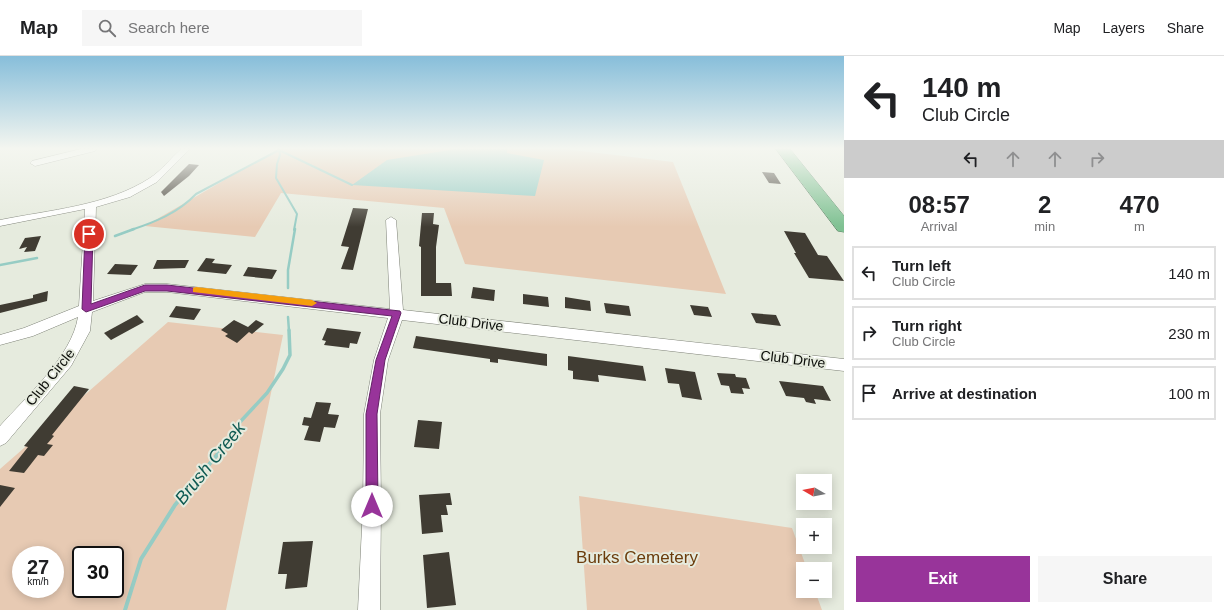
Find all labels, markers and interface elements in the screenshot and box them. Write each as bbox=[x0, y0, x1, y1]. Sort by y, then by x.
search box bbox=[82, 10, 362, 46]
text: Map bbox=[20, 17, 58, 38]
icon: search bbox=[96, 17, 118, 39]
text: Search here bbox=[128, 19, 210, 36]
text: Map bbox=[1053, 20, 1081, 36]
text: Layers bbox=[1103, 20, 1145, 36]
text: Share bbox=[1167, 20, 1204, 36]
icon: left bbox=[856, 72, 908, 124]
text: 140 m bbox=[922, 72, 1001, 103]
text: Club Circle bbox=[922, 105, 1010, 125]
icon: left bbox=[960, 148, 982, 170]
icon: ahead bbox=[1002, 148, 1024, 170]
icon: ahead bbox=[1044, 148, 1066, 170]
icon: right bbox=[1086, 148, 1108, 170]
text: 08:57 bbox=[908, 191, 970, 218]
text: 2 bbox=[1038, 191, 1051, 218]
text: 470 bbox=[1120, 191, 1160, 218]
pin bbox=[72, 217, 106, 251]
text: Arrival bbox=[921, 219, 958, 234]
text: min bbox=[1034, 219, 1055, 234]
text: m bbox=[1134, 219, 1145, 234]
icon: arrive bbox=[78, 223, 100, 245]
text: Turn left bbox=[892, 257, 951, 274]
icon: left bbox=[858, 262, 880, 284]
text: 140 m bbox=[1168, 265, 1210, 282]
text: Club Circle bbox=[892, 274, 956, 289]
street label: Club Drive bbox=[438, 310, 505, 334]
text: Turn right bbox=[892, 317, 962, 334]
icon: right bbox=[858, 322, 880, 344]
text: 230 m bbox=[1168, 325, 1210, 342]
text: Club Circle bbox=[892, 334, 956, 349]
street label: Club Circle bbox=[22, 345, 78, 409]
street label: Club Drive bbox=[760, 347, 827, 371]
icon: arrive bbox=[858, 382, 880, 404]
text: Arrive at destination bbox=[892, 385, 1037, 402]
text: 100 m bbox=[1168, 385, 1210, 402]
water label: Brush Creek bbox=[171, 417, 250, 508]
north arrow bbox=[796, 474, 832, 510]
map controls bbox=[796, 474, 832, 598]
position arrow bbox=[351, 485, 393, 527]
button: + bbox=[796, 518, 832, 554]
speed limit sign: 30 bbox=[72, 546, 124, 598]
park label: Burks Cemetery bbox=[576, 548, 698, 567]
text: 27 bbox=[27, 556, 49, 578]
button: Exit bbox=[856, 556, 1030, 602]
button: Share bbox=[1038, 556, 1212, 602]
button: − bbox=[796, 562, 832, 598]
text: km/h bbox=[27, 576, 49, 587]

